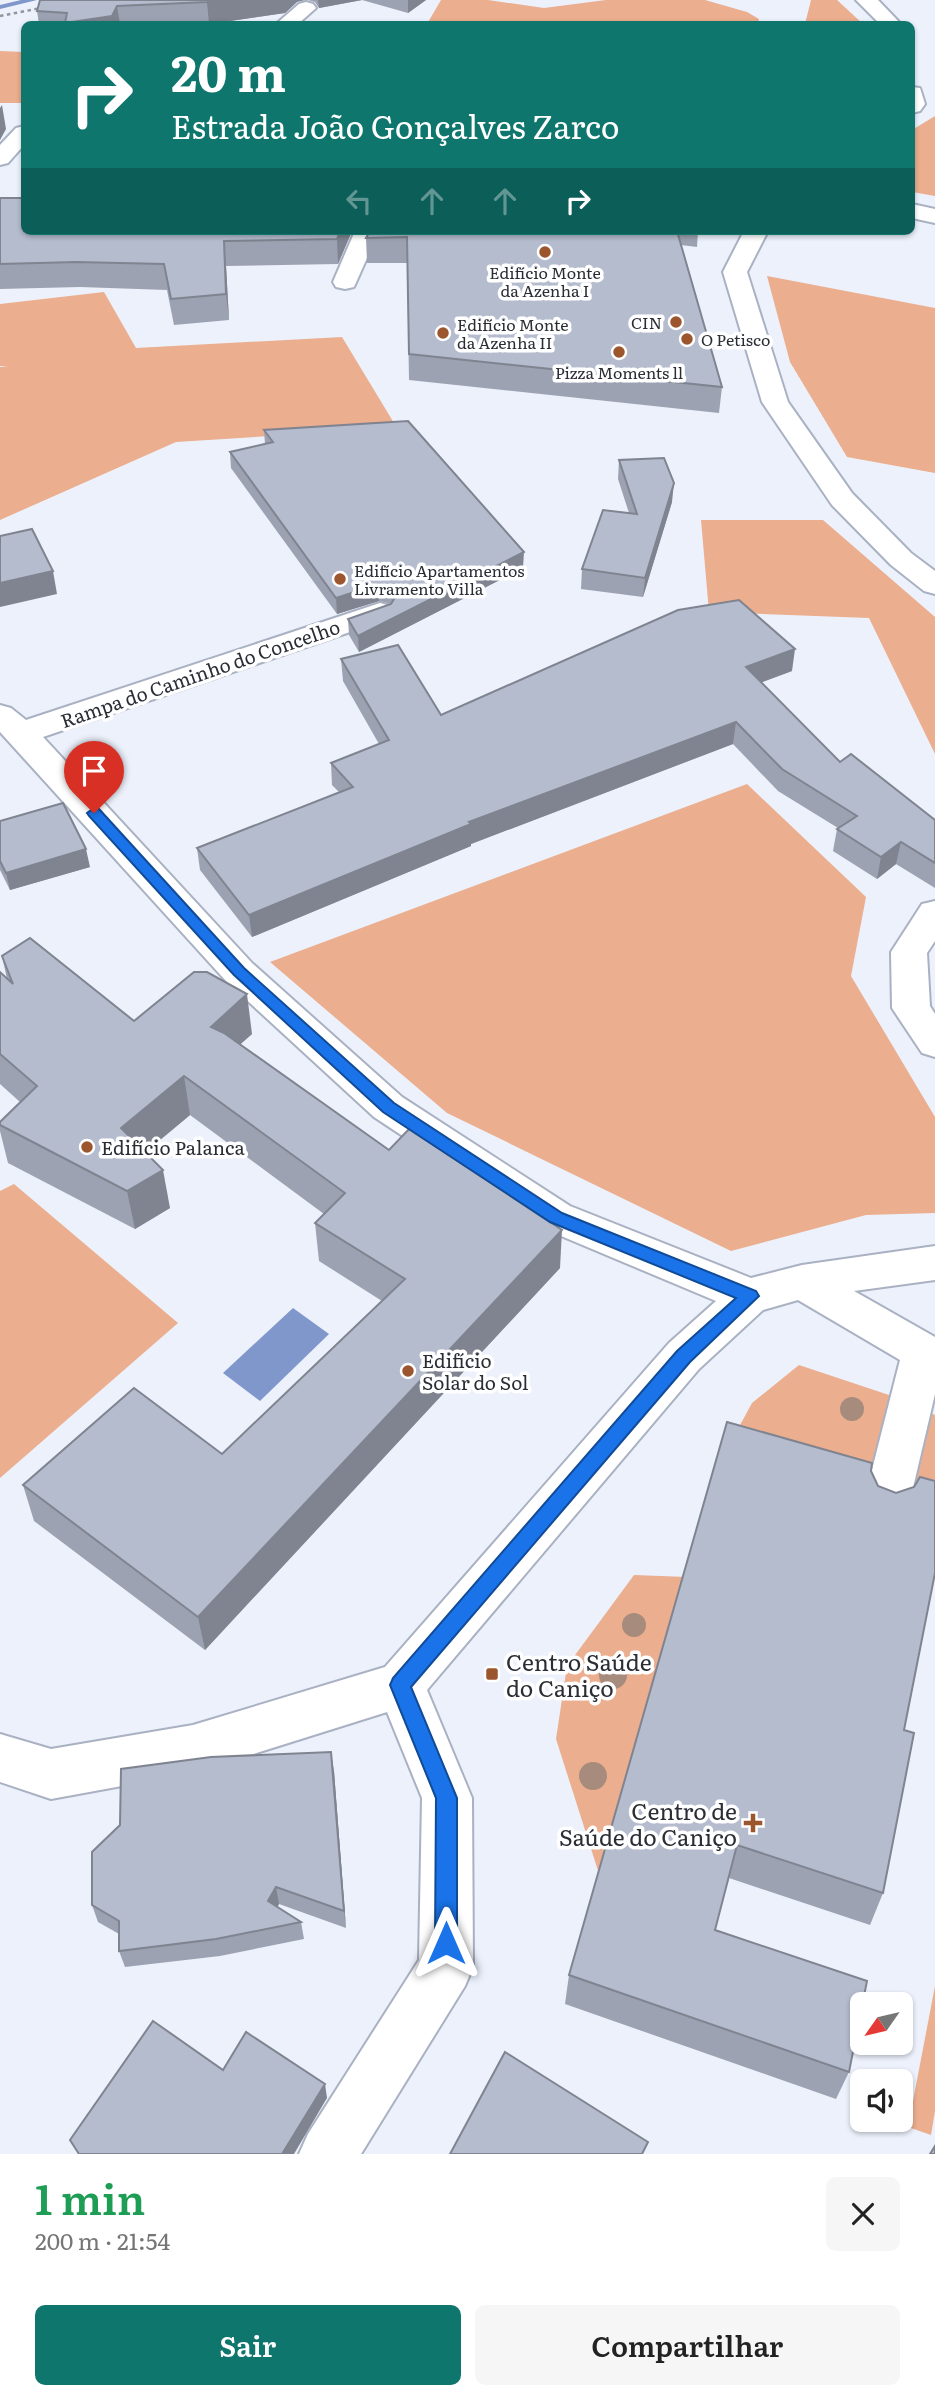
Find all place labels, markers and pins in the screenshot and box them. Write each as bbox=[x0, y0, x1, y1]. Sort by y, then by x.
marker: Edifício Monte da Azenha I bbox=[537, 244, 553, 260]
place label: Edifício Monte da Azenha I bbox=[489, 260, 601, 302]
place label: CIN bbox=[631, 310, 662, 334]
place label: Edifício Monte da Azenha II bbox=[457, 312, 569, 354]
marker: CIN bbox=[668, 314, 684, 330]
marker: Edifício Monte da Azenha II bbox=[435, 325, 451, 341]
place label: O Petisco bbox=[701, 327, 770, 351]
marker: O Petisco bbox=[679, 331, 695, 347]
marker: Pizza Moments ll bbox=[611, 344, 627, 360]
place label: Pizza Moments ll bbox=[555, 360, 683, 384]
place label: Edifício Apartamentos Livramento Villa bbox=[354, 558, 524, 600]
marker: Edifício Apartamentos Livramento Villa bbox=[332, 571, 348, 587]
pin bbox=[64, 741, 124, 813]
place label: Edifício Palanca bbox=[101, 1133, 245, 1161]
marker: Edifício Palanca bbox=[79, 1139, 95, 1155]
place label: Edifício Solar do Sol bbox=[422, 1346, 528, 1396]
marker: Edifício Solar do Sol bbox=[400, 1363, 416, 1379]
place label: Centro Saúde do Caniço bbox=[506, 1644, 652, 1704]
marker: Centro Saúde do Caniço bbox=[484, 1666, 500, 1682]
place label: Centro de Saúde do Caniço bbox=[559, 1793, 737, 1853]
marker: Centro de Saúde do Caniço bbox=[743, 1813, 763, 1833]

